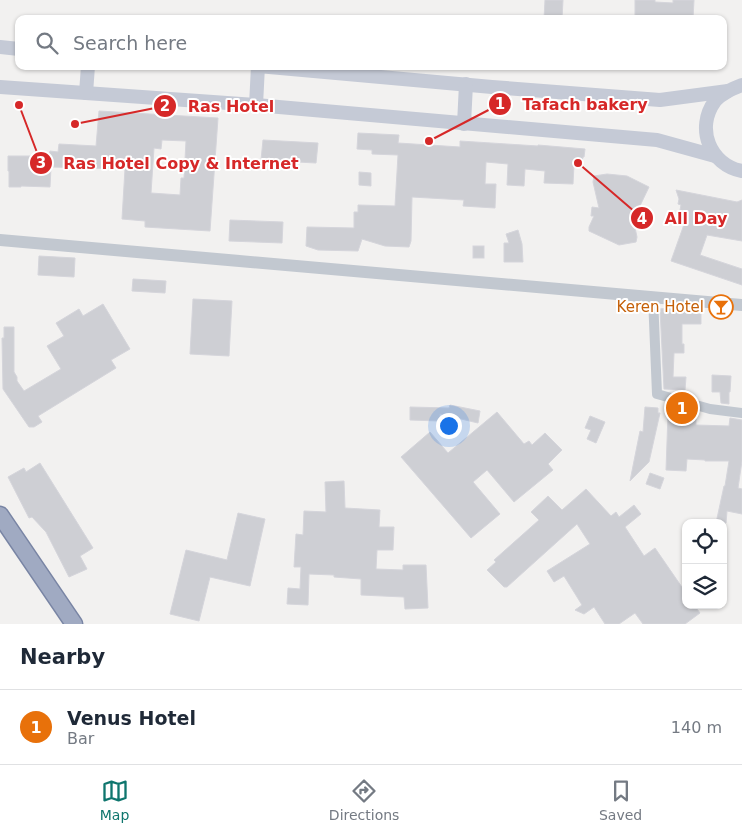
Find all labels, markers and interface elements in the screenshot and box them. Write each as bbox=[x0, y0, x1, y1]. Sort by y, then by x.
search box bbox=[15, 15, 727, 70]
icon: search bbox=[33, 29, 61, 57]
text: Search here bbox=[73, 32, 187, 54]
callout: Tafach bakery bbox=[488, 88, 658, 119]
callout: Ras Hotel bbox=[153, 91, 284, 122]
text: 1 bbox=[495, 95, 505, 113]
text: Tafach bakery bbox=[522, 95, 648, 114]
text: 2 bbox=[160, 97, 170, 115]
text: Ras Hotel bbox=[188, 97, 274, 116]
callout: Ras Hotel Copy & Internet bbox=[28, 148, 309, 179]
text: 3 bbox=[36, 154, 46, 172]
text: Ras Hotel Copy & Internet bbox=[63, 154, 299, 173]
callout: All Day bbox=[629, 203, 737, 234]
text: All Day bbox=[665, 209, 728, 228]
text: 4 bbox=[637, 210, 647, 228]
bar icon: Keren Hotel bbox=[708, 294, 734, 320]
place label: Keren Hotel bbox=[617, 298, 704, 316]
pin: 1 bbox=[666, 389, 698, 427]
your location bbox=[436, 413, 462, 439]
map controls bbox=[682, 519, 727, 609]
button: locate bbox=[682, 519, 727, 564]
button: layers bbox=[682, 564, 727, 609]
text: Nearby bbox=[20, 645, 105, 669]
text: Venus Hotel bbox=[67, 707, 196, 729]
text: 1 bbox=[30, 718, 42, 737]
text: 140 m bbox=[671, 718, 722, 737]
text: Bar bbox=[67, 729, 94, 748]
tab: Map bbox=[100, 777, 129, 823]
tab: Directions bbox=[329, 777, 399, 823]
tab: Saved bbox=[599, 777, 642, 823]

